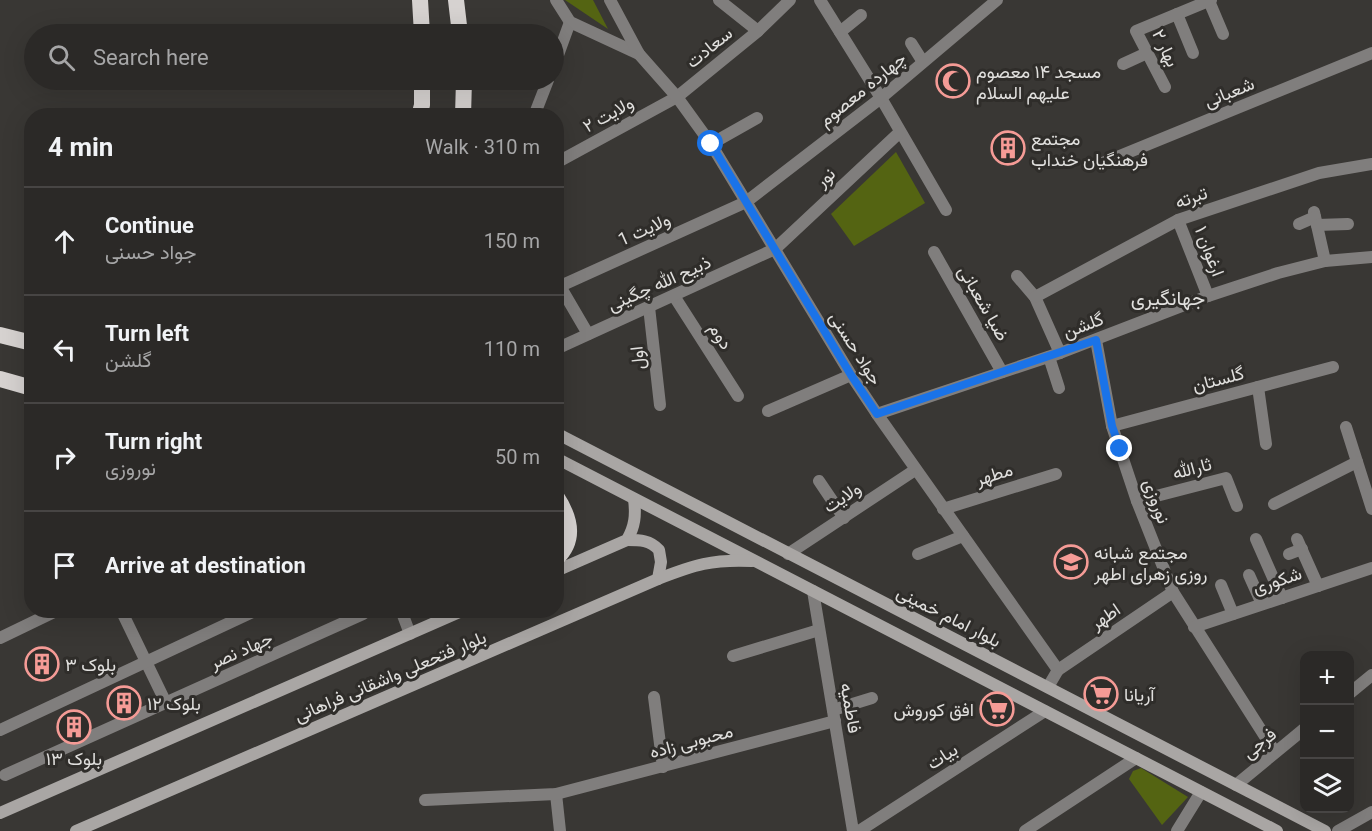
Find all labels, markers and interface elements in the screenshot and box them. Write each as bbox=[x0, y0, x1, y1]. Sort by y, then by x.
street label: سعادت bbox=[682, 22, 736, 72]
search box bbox=[24, 24, 564, 90]
street label: بهار ۲ bbox=[1147, 26, 1184, 71]
icon: search bbox=[45, 41, 78, 74]
text: Search here bbox=[93, 45, 209, 70]
street label: چهارده معصوم bbox=[814, 47, 911, 132]
place label: مسجد ۱۴ معصوم علیهم السلام bbox=[976, 61, 1101, 105]
mosque icon: مسجد ۱۴ معصوم علیهم السلام bbox=[935, 63, 971, 99]
street label: شعبانی bbox=[1201, 72, 1258, 112]
street label: ولایت ۲ bbox=[579, 92, 637, 137]
place label: مجتمع فرهنگیان خنداب bbox=[1031, 128, 1148, 171]
route start bbox=[697, 130, 723, 156]
building icon: مجتمع فرهنگیان خنداب bbox=[990, 130, 1026, 166]
text: 4 min bbox=[48, 132, 113, 162]
text: Walk · 310 m bbox=[425, 135, 540, 159]
street label: نور bbox=[810, 163, 840, 193]
street label: تبرته bbox=[1172, 182, 1210, 213]
street label: ولایت 1 bbox=[615, 208, 674, 251]
text: Continue bbox=[105, 213, 194, 238]
street label: ارغوان ۱ bbox=[1190, 223, 1229, 280]
icon: ahead bbox=[48, 225, 81, 258]
text: 150 m bbox=[484, 229, 540, 253]
text: جواد حسنی bbox=[105, 240, 196, 264]
street label: ذبیح الله چگینی bbox=[604, 251, 715, 317]
street label: ضیا شعبانی bbox=[953, 262, 1014, 345]
district label: جهانگیری bbox=[1131, 286, 1205, 311]
street label: جواد حسنی bbox=[824, 308, 887, 389]
street label: گلشن bbox=[1060, 308, 1107, 343]
street label: دوم bbox=[703, 319, 737, 354]
text: Turn left bbox=[105, 321, 189, 346]
icon: left bbox=[48, 333, 81, 366]
text: 110 m bbox=[484, 337, 540, 361]
street label: اول bbox=[625, 345, 650, 371]
text: گلشن bbox=[105, 348, 152, 372]
street label: گلستان bbox=[1190, 362, 1246, 396]
text: Turn right bbox=[105, 429, 202, 454]
route end bbox=[1106, 435, 1132, 461]
icon: right bbox=[48, 441, 81, 474]
text: 50 m bbox=[495, 445, 540, 469]
street label: ثارالله bbox=[1170, 453, 1214, 484]
text: نوروزی bbox=[105, 456, 156, 480]
street label: مطهر bbox=[972, 458, 1015, 491]
street label: نوروزی bbox=[1138, 476, 1175, 527]
street label: ولایت bbox=[819, 477, 865, 518]
place label: مجتمع شبانه روزی زهرای اطهر bbox=[1093, 542, 1207, 585]
school or university icon: مجتمع شبانه روزی زهرای اطهر bbox=[1053, 544, 1089, 580]
icon: arrive bbox=[48, 549, 81, 582]
text: Arrive at destination bbox=[105, 553, 306, 578]
street label: شکوری bbox=[1250, 562, 1304, 599]
street label: بلوار امام خمینی bbox=[892, 581, 1005, 653]
street label: اطهر bbox=[1085, 598, 1125, 635]
street label: بلوار فتحعلی واشقانی فراهانی bbox=[291, 626, 489, 727]
street label: جهاد نصر bbox=[205, 627, 276, 674]
building icon: بلوک ۳ bbox=[24, 646, 60, 682]
map controls bbox=[1300, 651, 1354, 813]
button: + bbox=[1300, 651, 1354, 705]
place label: بلوک ۳ bbox=[65, 654, 116, 676]
supermarket icon: آريانا bbox=[1083, 676, 1119, 712]
street label: فاطمیه bbox=[836, 681, 866, 735]
place label: آريانا bbox=[1124, 684, 1156, 706]
building icon: بلوک ۱۲ bbox=[106, 685, 142, 721]
supermarket icon: افق کوروش bbox=[979, 691, 1015, 727]
place label: بلوک ۱۲ bbox=[147, 693, 201, 715]
place label: افق کوروش bbox=[894, 699, 974, 721]
button: − bbox=[1300, 705, 1354, 759]
building icon: بلوک ۱۳ bbox=[56, 709, 92, 745]
street label: محبوبی زاده bbox=[647, 720, 735, 763]
street label: فرجی bbox=[1238, 723, 1281, 764]
street label: بیات bbox=[923, 738, 961, 774]
place label: بلوک ۱۳ bbox=[46, 748, 102, 770]
button: layers bbox=[1300, 759, 1354, 813]

